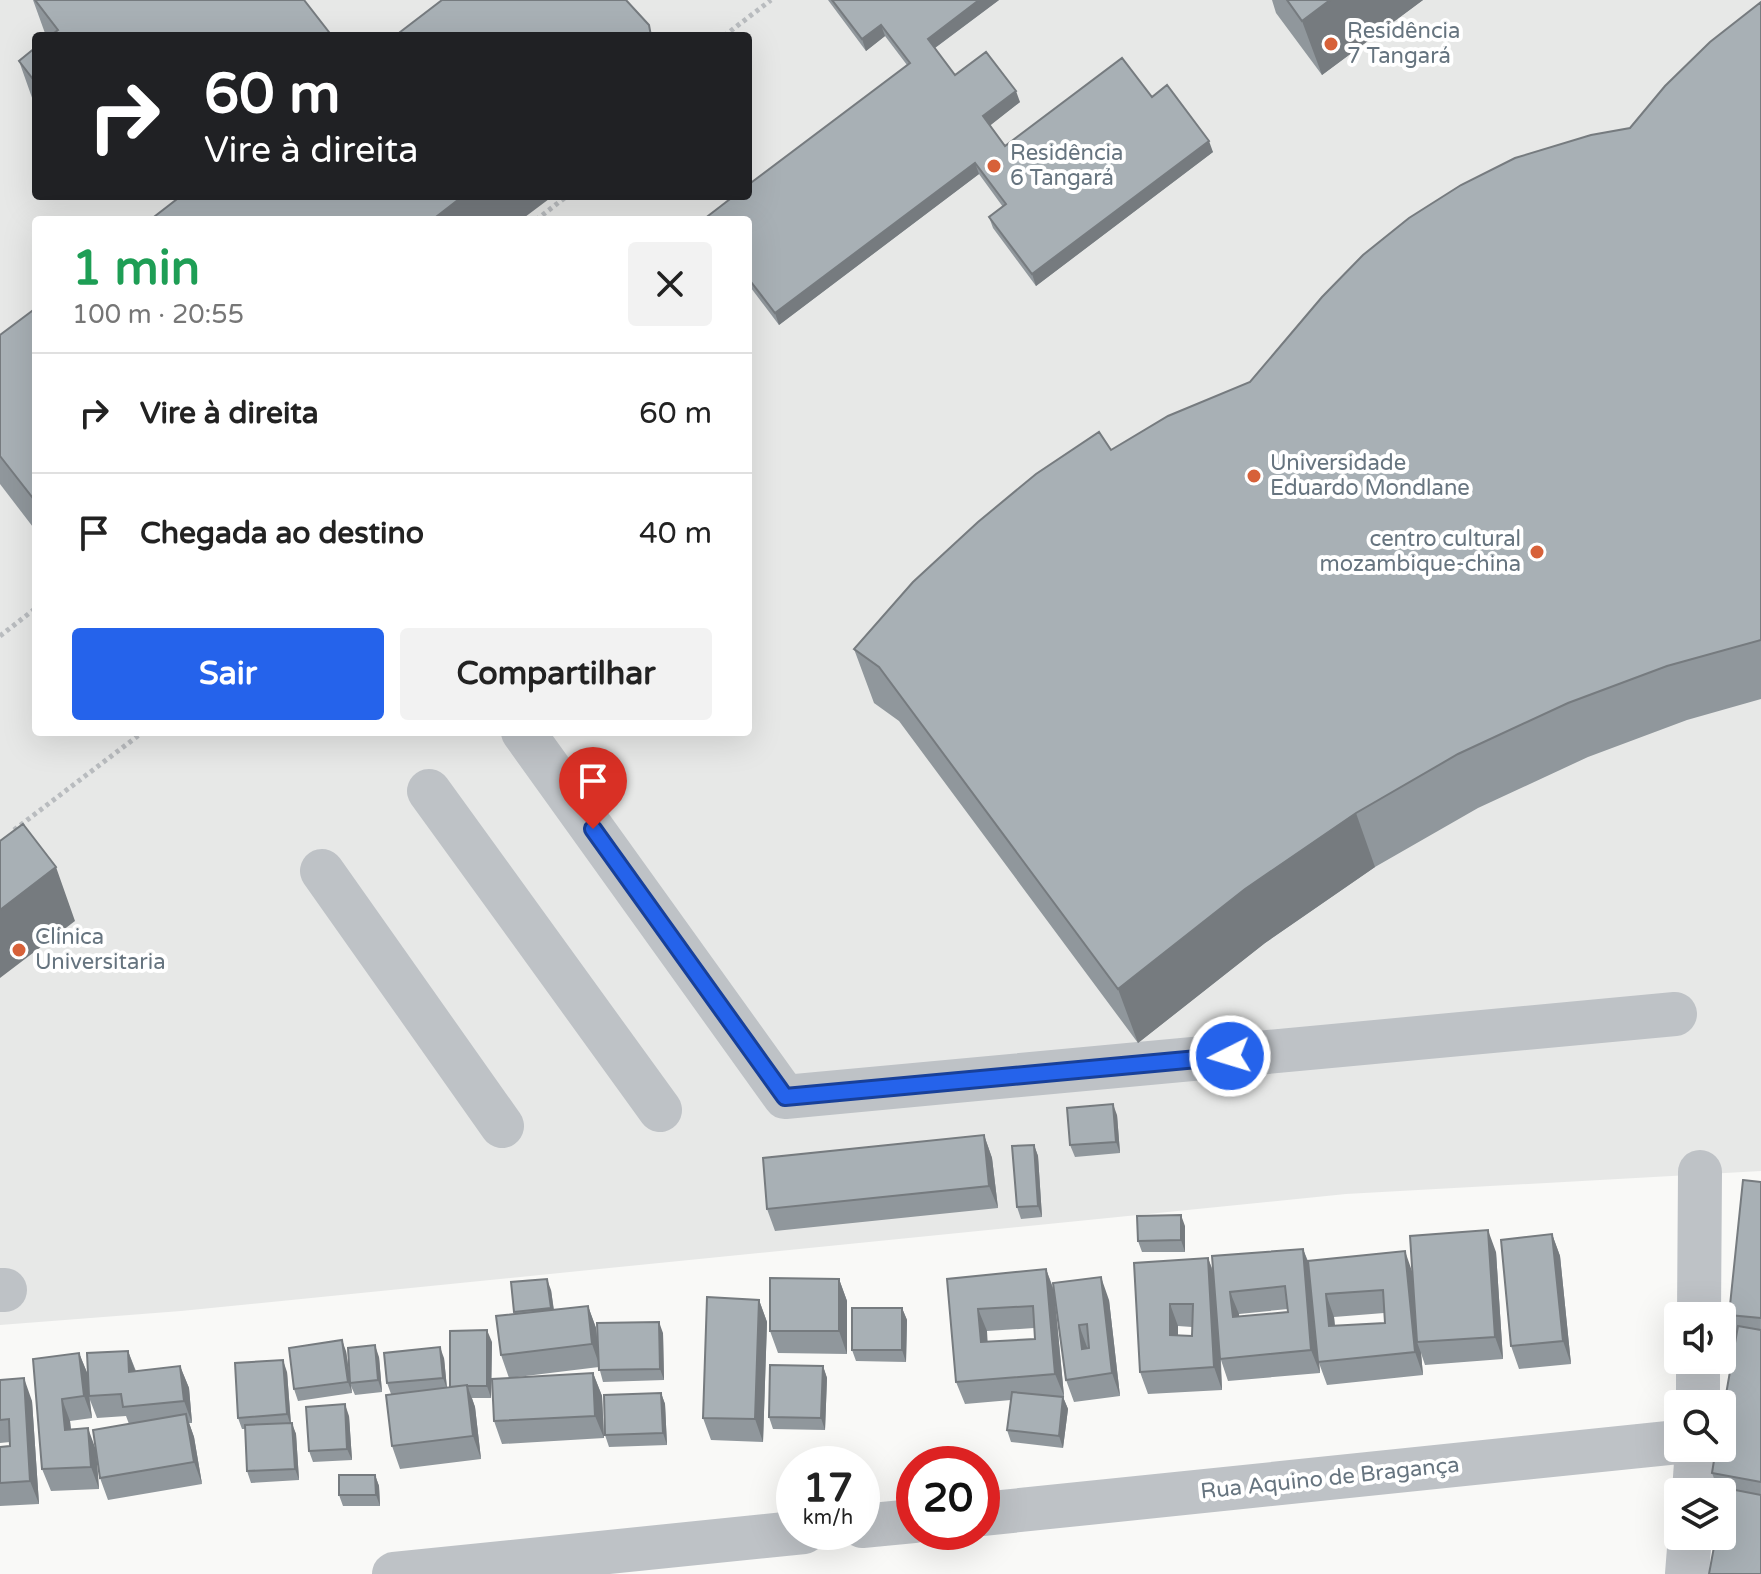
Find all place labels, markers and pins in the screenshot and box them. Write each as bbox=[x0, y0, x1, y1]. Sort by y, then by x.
place label: Residência 7 Tangará bbox=[1347, 18, 1460, 69]
marker: Residência 7 Tangará bbox=[1322, 35, 1340, 53]
place label: Residência 6 Tangará bbox=[1010, 140, 1123, 191]
marker: Residência 6 Tangará bbox=[985, 157, 1003, 175]
place label: Universidade Eduardo Mondlane bbox=[1270, 450, 1470, 501]
marker: Universidade Eduardo Mondlane bbox=[1245, 467, 1263, 485]
place label: centro cultural mozambique-china bbox=[1319, 526, 1521, 577]
marker: centro cultural mozambique-china bbox=[1528, 543, 1546, 561]
pin bbox=[559, 747, 627, 829]
place label: Clinica Universitaria bbox=[35, 924, 166, 975]
marker: Clinica Universitaria bbox=[10, 941, 28, 959]

